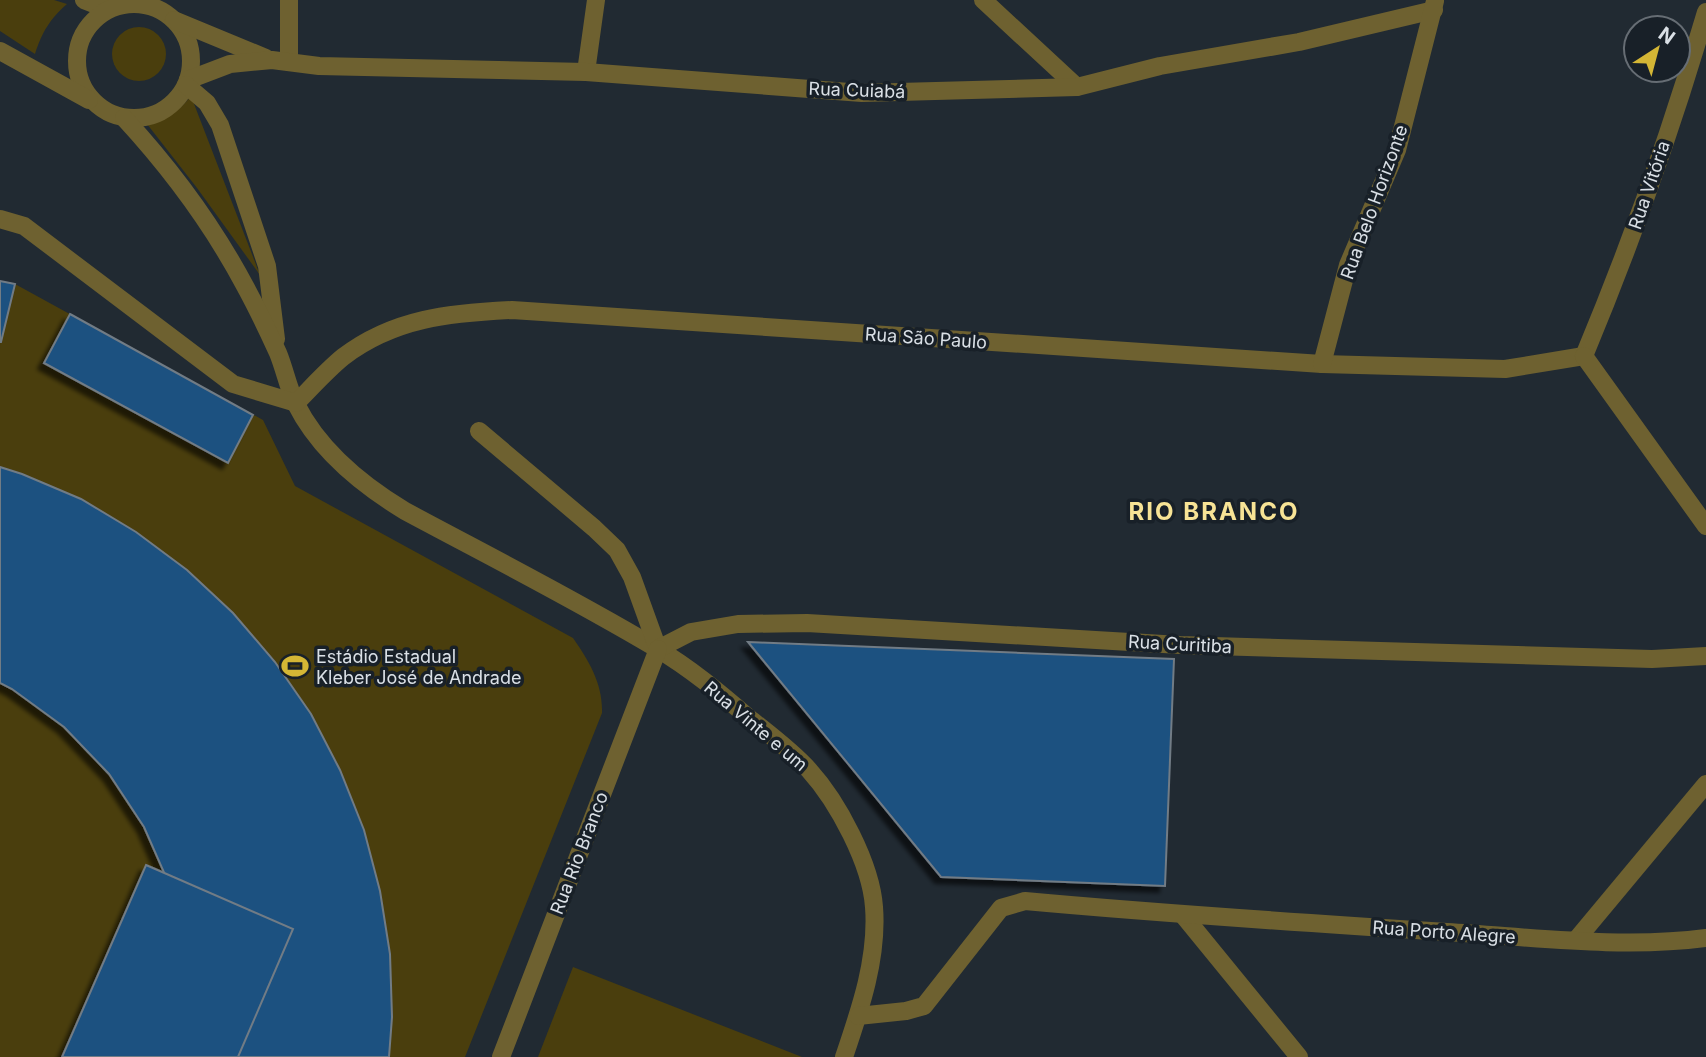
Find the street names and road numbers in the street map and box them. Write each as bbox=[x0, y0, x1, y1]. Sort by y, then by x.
street label: Rua Cuiabá bbox=[808, 78, 906, 102]
street label: Rua Belo Horizonte bbox=[1336, 122, 1412, 282]
street label: Rua Vitória bbox=[1624, 138, 1674, 232]
street label: Rua São Paulo bbox=[864, 323, 988, 353]
street label: Rua Curitiba bbox=[1127, 631, 1233, 657]
street label: Rua Vinte e um bbox=[700, 677, 812, 775]
street label: Rua Rio Branco bbox=[546, 789, 612, 917]
street label: Rua Porto Alegre bbox=[1372, 917, 1516, 947]

